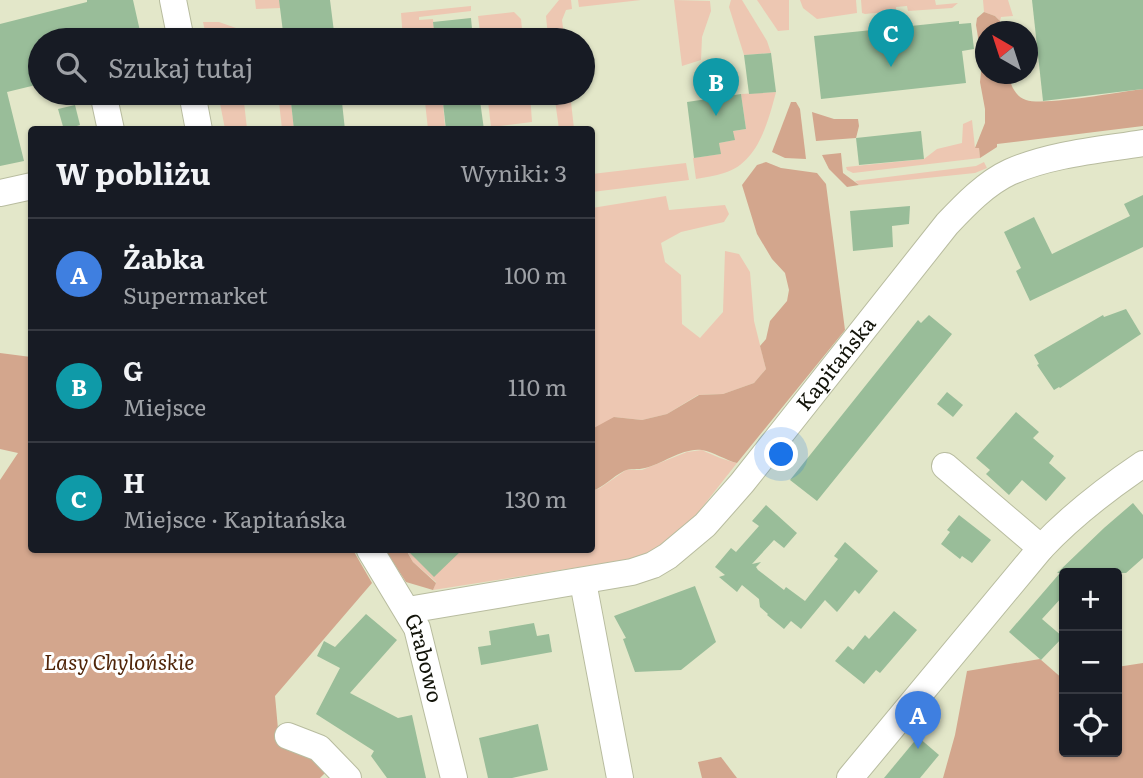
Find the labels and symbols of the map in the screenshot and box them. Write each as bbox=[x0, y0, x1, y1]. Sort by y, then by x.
pin: C bbox=[868, 9, 914, 67]
north arrow bbox=[975, 21, 1038, 84]
pin: B bbox=[693, 58, 739, 116]
street label: Kapitańska bbox=[787, 308, 882, 416]
your location bbox=[764, 437, 798, 471]
street label: Grabowo bbox=[398, 606, 453, 705]
park label: Lasy Chylońskie bbox=[44, 645, 194, 676]
pin: A bbox=[895, 691, 941, 749]

